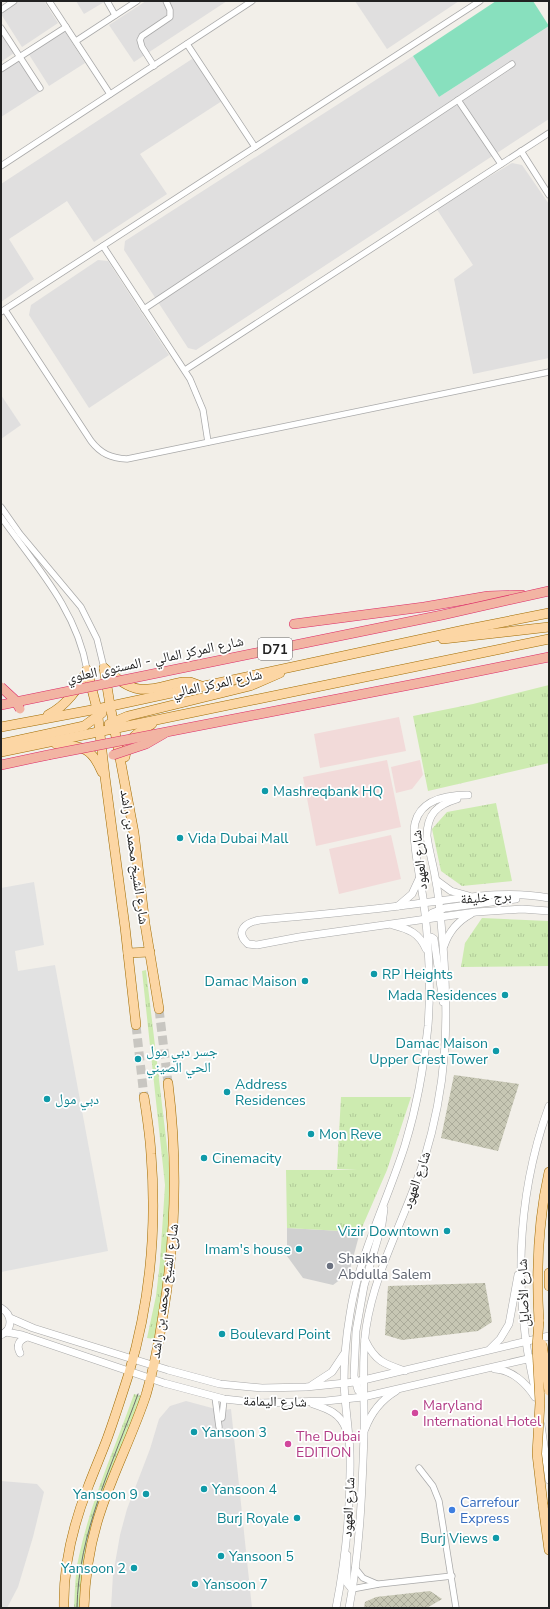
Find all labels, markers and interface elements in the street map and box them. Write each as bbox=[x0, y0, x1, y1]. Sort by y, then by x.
street label: شارع المركز المالي - المستوى العلوي bbox=[65, 632, 245, 686]
road number: D71 bbox=[258, 638, 292, 660]
street label: شارع المركز المالي bbox=[171, 665, 263, 701]
place label: Mashreqbank HQ bbox=[273, 782, 383, 801]
marker: Mashreqbank HQ bbox=[260, 786, 270, 796]
street label: شارع الشيخ محمد بن راشد bbox=[116, 789, 153, 926]
place label: Vida Dubai Mall bbox=[187, 829, 289, 848]
street label: شارع العهود bbox=[407, 829, 432, 891]
marker: Vida Dubai Mall bbox=[175, 833, 185, 843]
street label: برج خليفة bbox=[460, 886, 512, 909]
place label: RP Heights bbox=[382, 965, 453, 984]
marker: RP Heights bbox=[369, 969, 379, 979]
place label: Damac Maison bbox=[205, 972, 297, 991]
marker: Damac Maison bbox=[300, 976, 310, 986]
place label: Mada Residences bbox=[388, 986, 497, 1005]
marker: Mada Residences bbox=[500, 990, 510, 1000]
place label: Damac Maison Upper Crest Tower bbox=[369, 1034, 488, 1069]
place label: جسر دبي مول الحي الصيني bbox=[146, 1042, 218, 1079]
marker: Damac Maison Upper Crest Tower bbox=[491, 1046, 501, 1056]
marker: جسر دبي مول الحي الصيني bbox=[133, 1054, 143, 1064]
place label: Address Residences bbox=[235, 1075, 306, 1110]
marker: Address Residences bbox=[222, 1087, 232, 1097]
place label: دبي مول bbox=[55, 1090, 99, 1111]
marker: دبي مول bbox=[42, 1094, 52, 1104]
place label: Mon Reve bbox=[319, 1125, 381, 1144]
marker: Mon Reve bbox=[306, 1129, 316, 1139]
place label: Cinemacity bbox=[212, 1149, 282, 1168]
street label: شارع العهود bbox=[398, 1149, 435, 1212]
marker: Cinemacity bbox=[199, 1153, 209, 1163]
place label: Vizir Downtown bbox=[337, 1222, 439, 1241]
street label: شارع الشيخ محمد بن راشد bbox=[146, 1223, 183, 1360]
marker: Vizir Downtown bbox=[442, 1226, 452, 1236]
place label: Imam's house bbox=[205, 1240, 291, 1259]
marker: Imam's house bbox=[294, 1244, 304, 1254]
place label: Shaikha Abdulla Salem bbox=[338, 1249, 431, 1284]
street label: شارع الأصايل bbox=[513, 1258, 534, 1328]
marker: Shaikha Abdulla Salem bbox=[325, 1261, 335, 1271]
place label: Boulevard Point bbox=[230, 1325, 330, 1344]
marker: Boulevard Point bbox=[217, 1329, 227, 1339]
street label: شارع اليمامة bbox=[243, 1391, 307, 1412]
place label: Maryland International Hotel bbox=[423, 1396, 542, 1431]
marker: Maryland International Hotel bbox=[410, 1408, 420, 1418]
place label: Yansoon 3 bbox=[201, 1423, 267, 1442]
marker: Yansoon 3 bbox=[189, 1427, 199, 1437]
place label: The Dubai EDITION bbox=[296, 1427, 361, 1462]
marker: The Dubai EDITION bbox=[283, 1439, 293, 1449]
street label: شارع العهود bbox=[337, 1477, 360, 1537]
place label: Yansoon 4 bbox=[211, 1480, 277, 1499]
marker: Yansoon 4 bbox=[199, 1484, 209, 1494]
place label: Yansoon 9 bbox=[72, 1485, 138, 1504]
marker: Yansoon 9 bbox=[141, 1489, 151, 1499]
place label: Carrefour Express bbox=[460, 1493, 519, 1528]
marker: Carrefour Express bbox=[447, 1505, 457, 1515]
place label: Burj Royale bbox=[217, 1509, 289, 1528]
marker: Burj Royale bbox=[292, 1513, 302, 1523]
place label: Burj Views bbox=[420, 1529, 488, 1548]
marker: Burj Views bbox=[491, 1533, 501, 1543]
place label: Yansoon 5 bbox=[228, 1547, 294, 1566]
marker: Yansoon 5 bbox=[216, 1551, 226, 1561]
place label: Yansoon 2 bbox=[60, 1559, 126, 1578]
marker: Yansoon 2 bbox=[129, 1563, 139, 1573]
place label: Yansoon 7 bbox=[202, 1575, 268, 1594]
marker: Yansoon 7 bbox=[190, 1579, 200, 1589]

